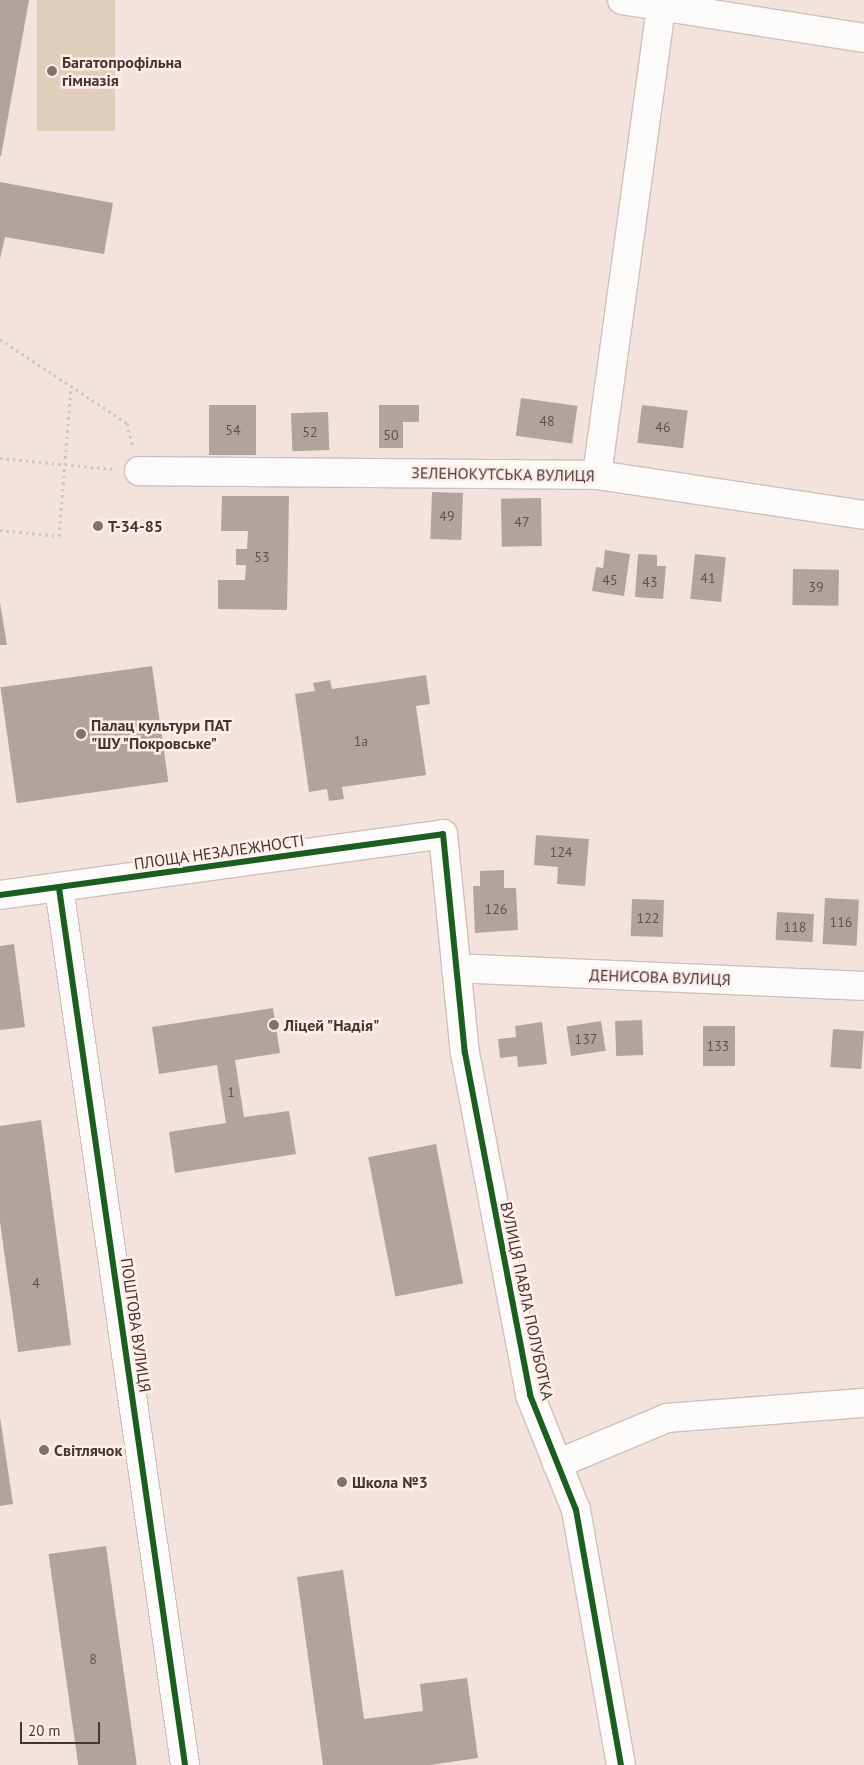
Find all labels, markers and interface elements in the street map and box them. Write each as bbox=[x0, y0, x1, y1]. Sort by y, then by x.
place label: Багатопрофільна гімназія bbox=[62, 52, 182, 90]
marker: Багатопрофільна гімназія bbox=[46, 65, 58, 77]
house number: 48 bbox=[539, 413, 555, 429]
house number: 46 bbox=[655, 419, 671, 435]
house number: 54 bbox=[225, 422, 241, 438]
house number: 52 bbox=[302, 424, 318, 440]
house number: 50 bbox=[383, 427, 399, 443]
street label: ЗЕЛЕНОКУТСЬКА ВУЛИЦЯ bbox=[411, 463, 595, 485]
house number: 49 bbox=[439, 508, 455, 524]
house number: 47 bbox=[514, 514, 530, 530]
place label: Т-34-85 bbox=[108, 516, 163, 536]
marker: Т-34-85 bbox=[92, 520, 104, 532]
house number: 53 bbox=[254, 549, 270, 565]
house number: 41 bbox=[700, 570, 716, 586]
house number: 45 bbox=[602, 572, 618, 588]
house number: 43 bbox=[642, 574, 658, 590]
house number: 39 bbox=[808, 579, 824, 595]
place label: Палац культури ПАТ "ШУ "Покровське" bbox=[91, 715, 232, 753]
marker: Палац культури ПАТ "ШУ "Покровське" bbox=[75, 728, 87, 740]
house number: 1а bbox=[354, 733, 368, 749]
street label: ПЛОЩА НЕЗАЛЕЖНОСТІ bbox=[132, 830, 306, 874]
house number: 124 bbox=[550, 844, 572, 860]
house number: 126 bbox=[485, 901, 507, 917]
house number: 122 bbox=[637, 910, 659, 926]
house number: 116 bbox=[830, 914, 852, 930]
house number: 118 bbox=[784, 919, 806, 935]
street label: ДЕНИСОВА ВУЛИЦЯ bbox=[589, 965, 731, 989]
place label: Ліцей "Надія" bbox=[284, 1015, 381, 1035]
marker: Ліцей "Надія" bbox=[268, 1019, 280, 1031]
house number: 137 bbox=[575, 1031, 597, 1047]
house number: 133 bbox=[707, 1038, 729, 1054]
house number: 1 bbox=[227, 1084, 235, 1100]
street label: ВУЛИЦЯ ПАВЛА ПОЛУБОТКА bbox=[497, 1200, 557, 1402]
street label: ПОШТОВА ВУЛИЦЯ bbox=[117, 1256, 155, 1394]
house number: 4 bbox=[32, 1275, 40, 1291]
place label: Світлячок bbox=[54, 1440, 122, 1460]
marker: Світлячок bbox=[38, 1444, 50, 1456]
place label: Школа №3 bbox=[352, 1472, 428, 1492]
marker: Школа №3 bbox=[336, 1476, 348, 1488]
house number: 8 bbox=[89, 1651, 97, 1667]
scale bar bbox=[22, 1712, 102, 1744]
text: 20 m bbox=[28, 1721, 61, 1740]

